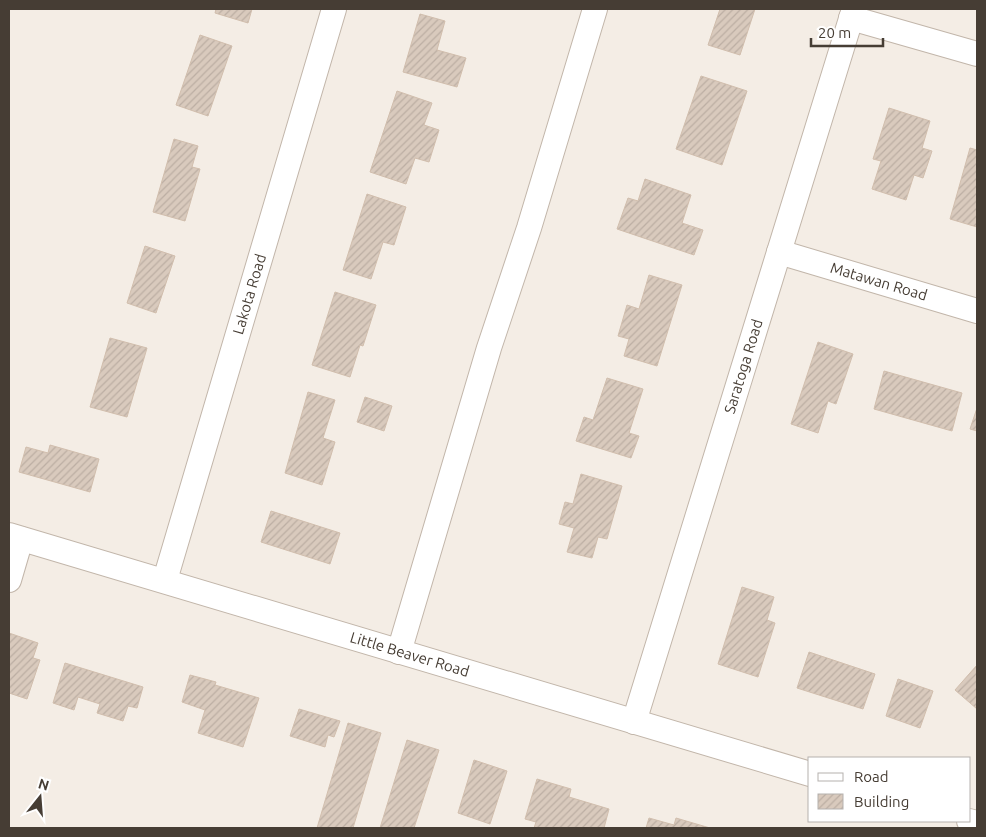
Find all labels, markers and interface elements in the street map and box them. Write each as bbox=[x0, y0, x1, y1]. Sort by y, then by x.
scale bar bbox=[811, 15, 884, 47]
text: 20 m bbox=[818, 24, 851, 41]
street label: Lakota Road bbox=[229, 252, 269, 336]
street label: Matawan Road bbox=[828, 259, 929, 304]
street label: Saratoga Road bbox=[721, 317, 766, 416]
street label: Little Beaver Road bbox=[348, 628, 471, 680]
legend bbox=[808, 757, 971, 822]
text: Road bbox=[854, 768, 889, 785]
north arrow bbox=[15, 772, 65, 822]
text: N bbox=[36, 775, 51, 794]
text: Building bbox=[854, 793, 909, 810]

